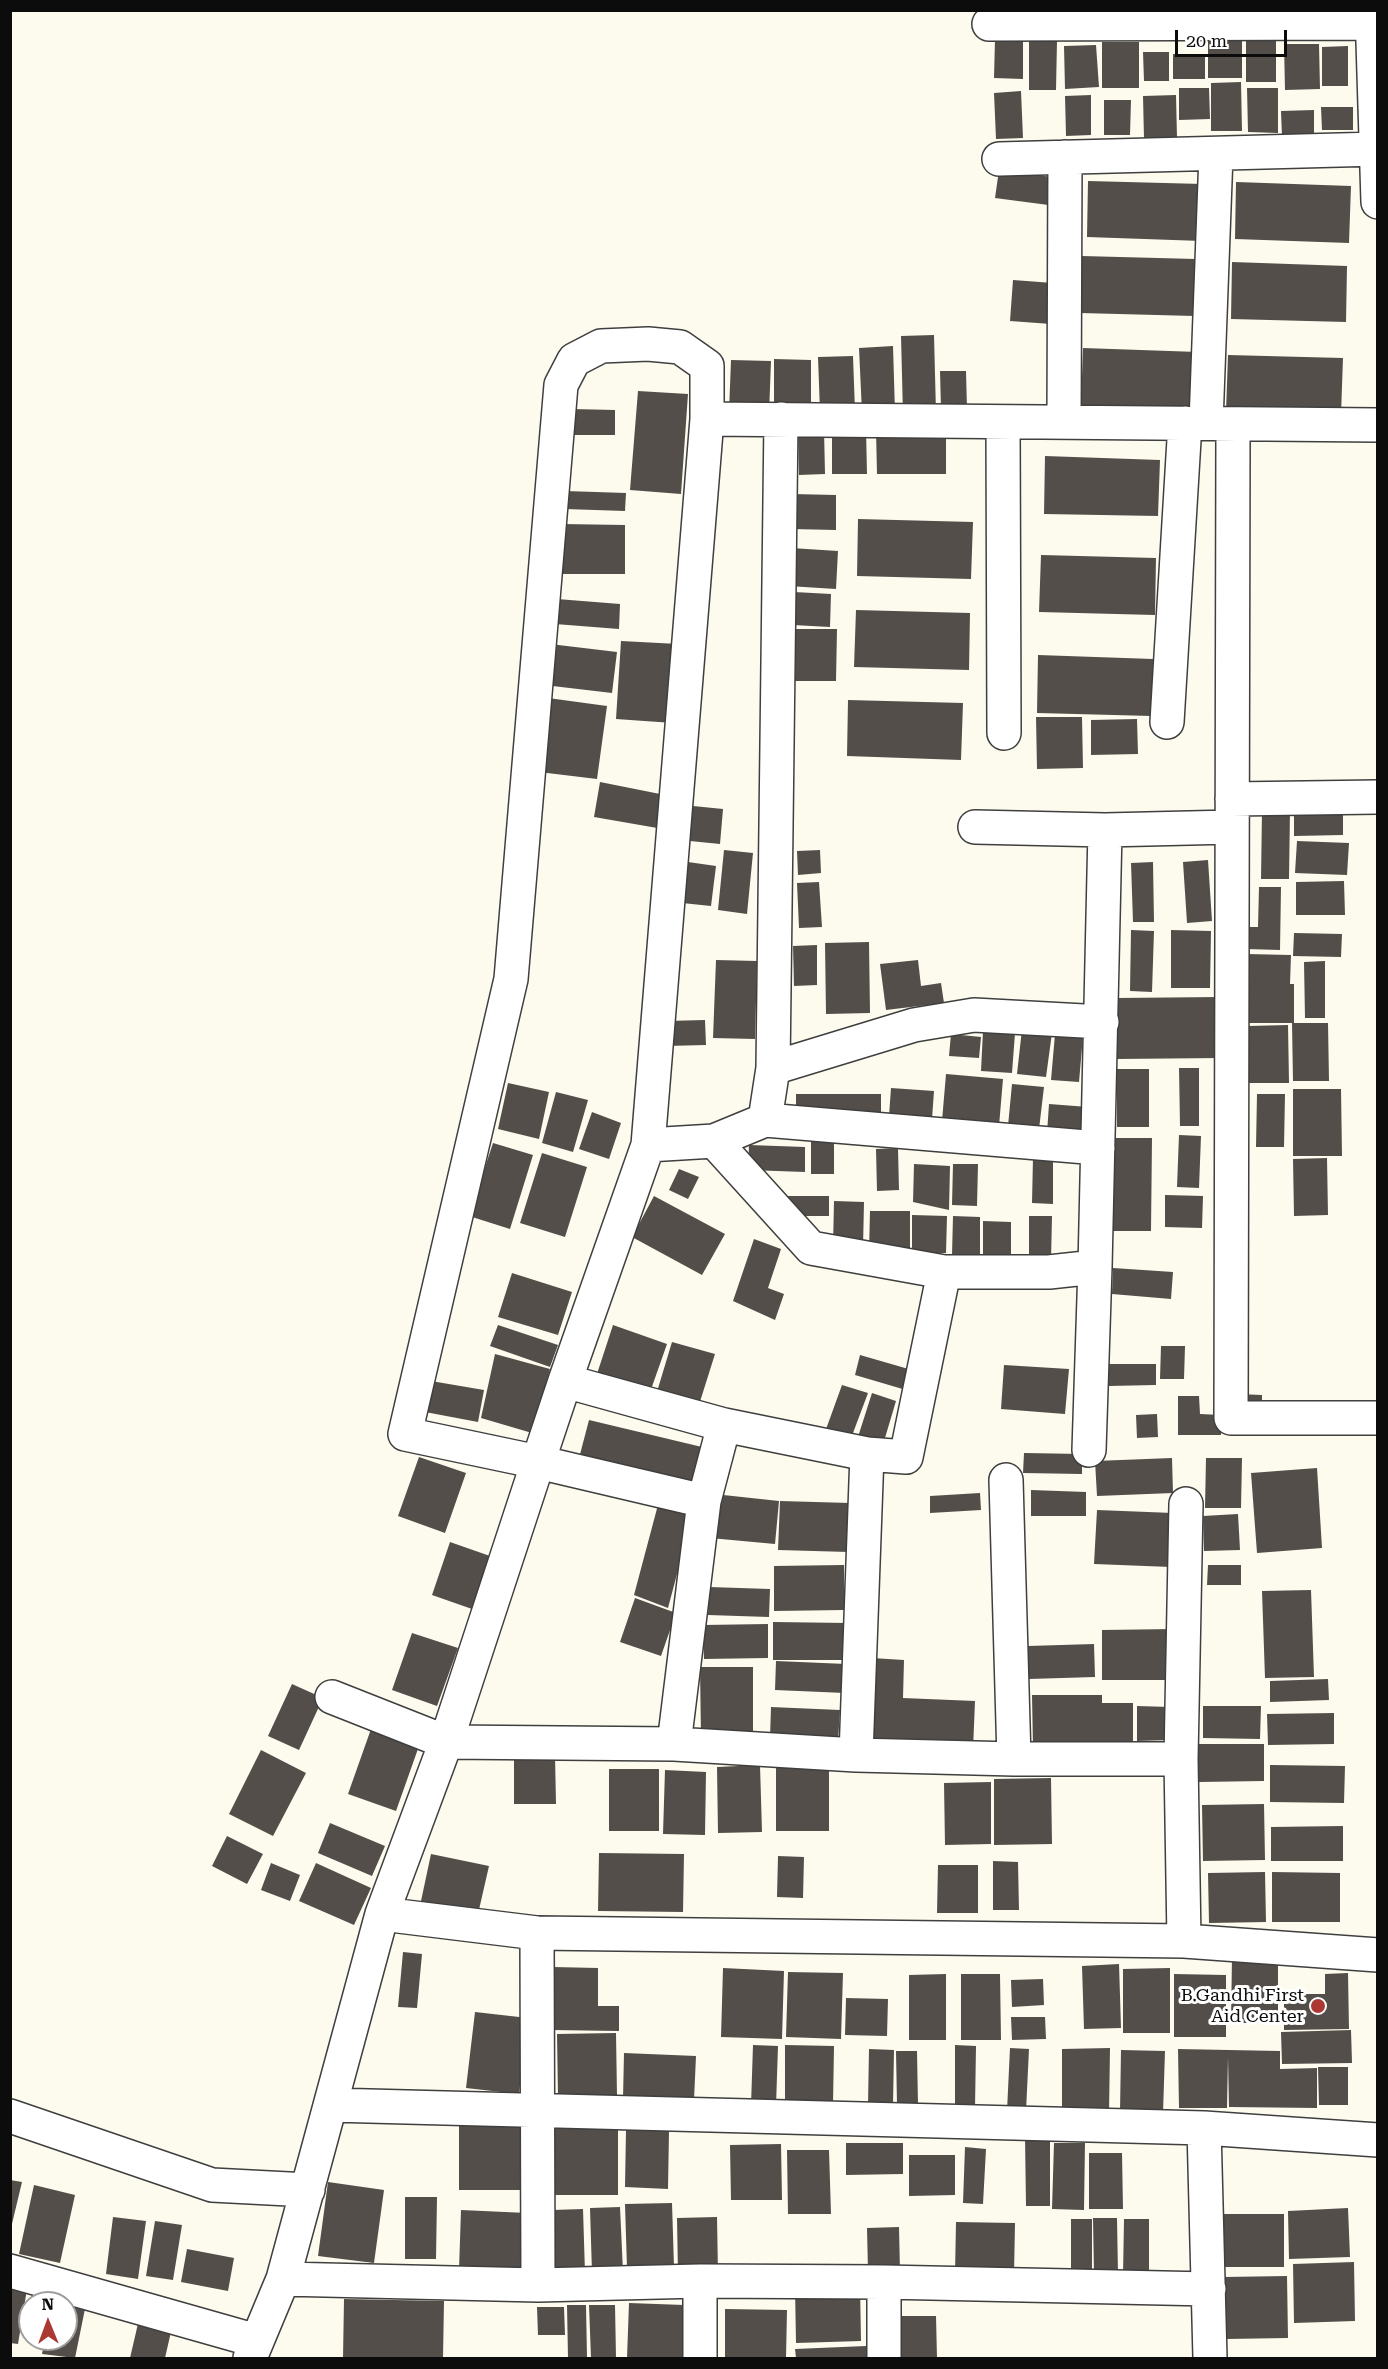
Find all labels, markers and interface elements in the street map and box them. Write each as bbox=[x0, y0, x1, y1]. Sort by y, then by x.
scale bar bbox=[1178, 18, 1290, 56]
text: 20 m bbox=[1186, 30, 1227, 51]
place label: B.Gandhi First Aid Center bbox=[1181, 1985, 1304, 2028]
marker: B.Gandhi First Aid Center bbox=[1309, 1997, 1327, 2015]
north arrow bbox=[18, 2291, 78, 2351]
text: N bbox=[41, 2295, 54, 2314]

